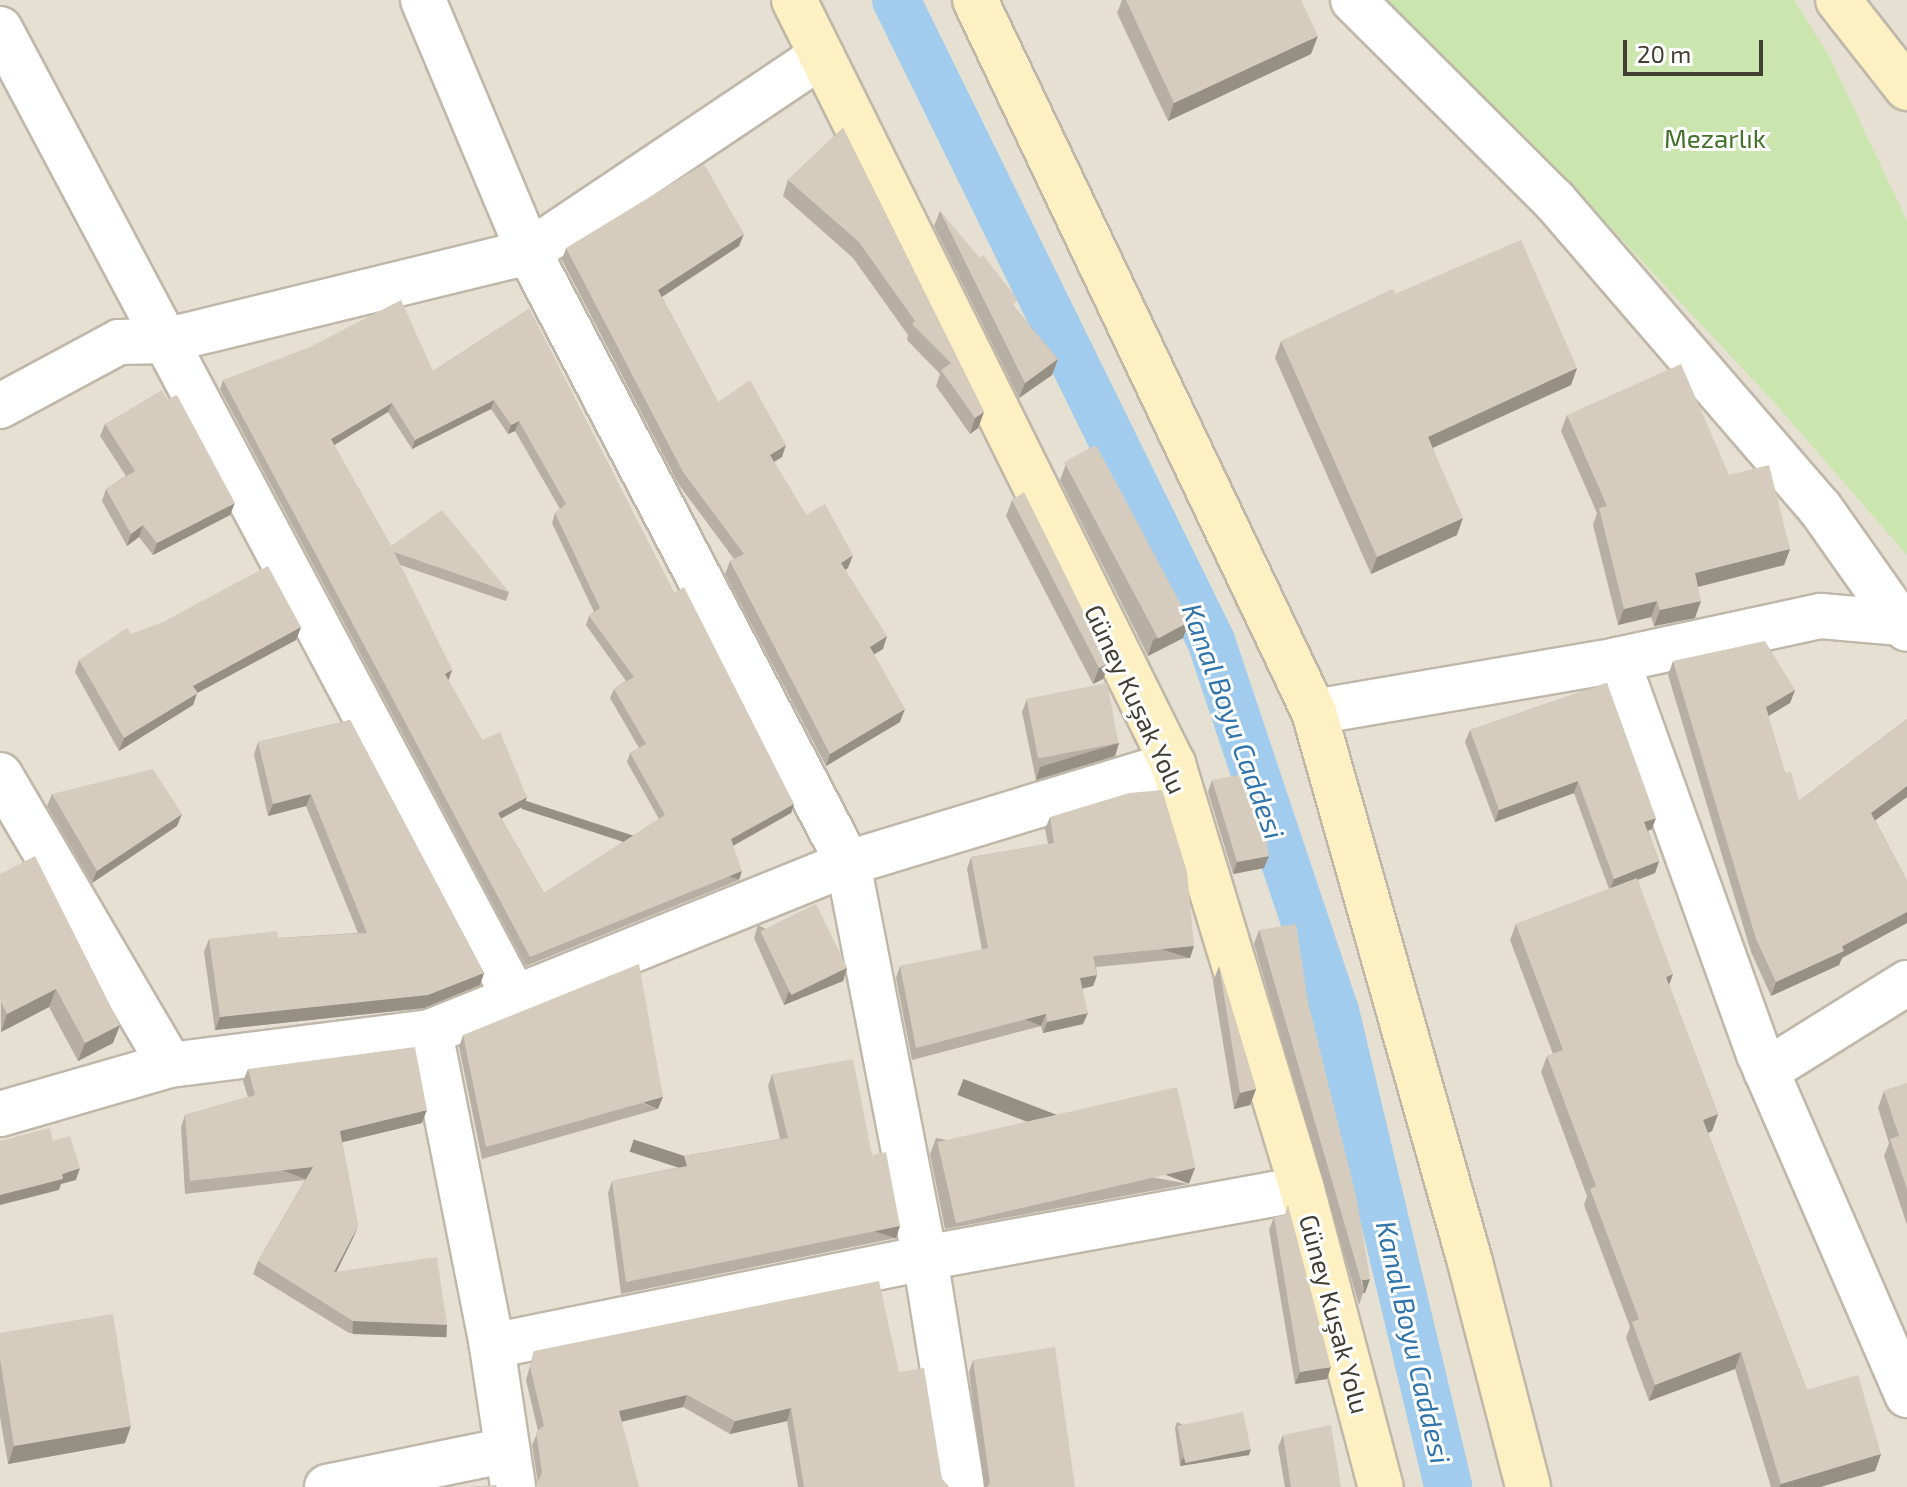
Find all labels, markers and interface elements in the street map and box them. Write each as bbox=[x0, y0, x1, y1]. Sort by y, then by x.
scale bar bbox=[1627, 24, 1767, 74]
text: 20 m bbox=[1637, 39, 1691, 68]
park label: Mezarlık bbox=[1664, 122, 1766, 154]
water label: Kanal Boyu Caddesi bbox=[1176, 598, 1292, 844]
street label: Güney Kuşak Yolu bbox=[1078, 599, 1194, 799]
street label: Güney Kuşak Yolu bbox=[1293, 1210, 1377, 1418]
water label: Kanal Boyu Caddesi bbox=[1370, 1217, 1458, 1467]

